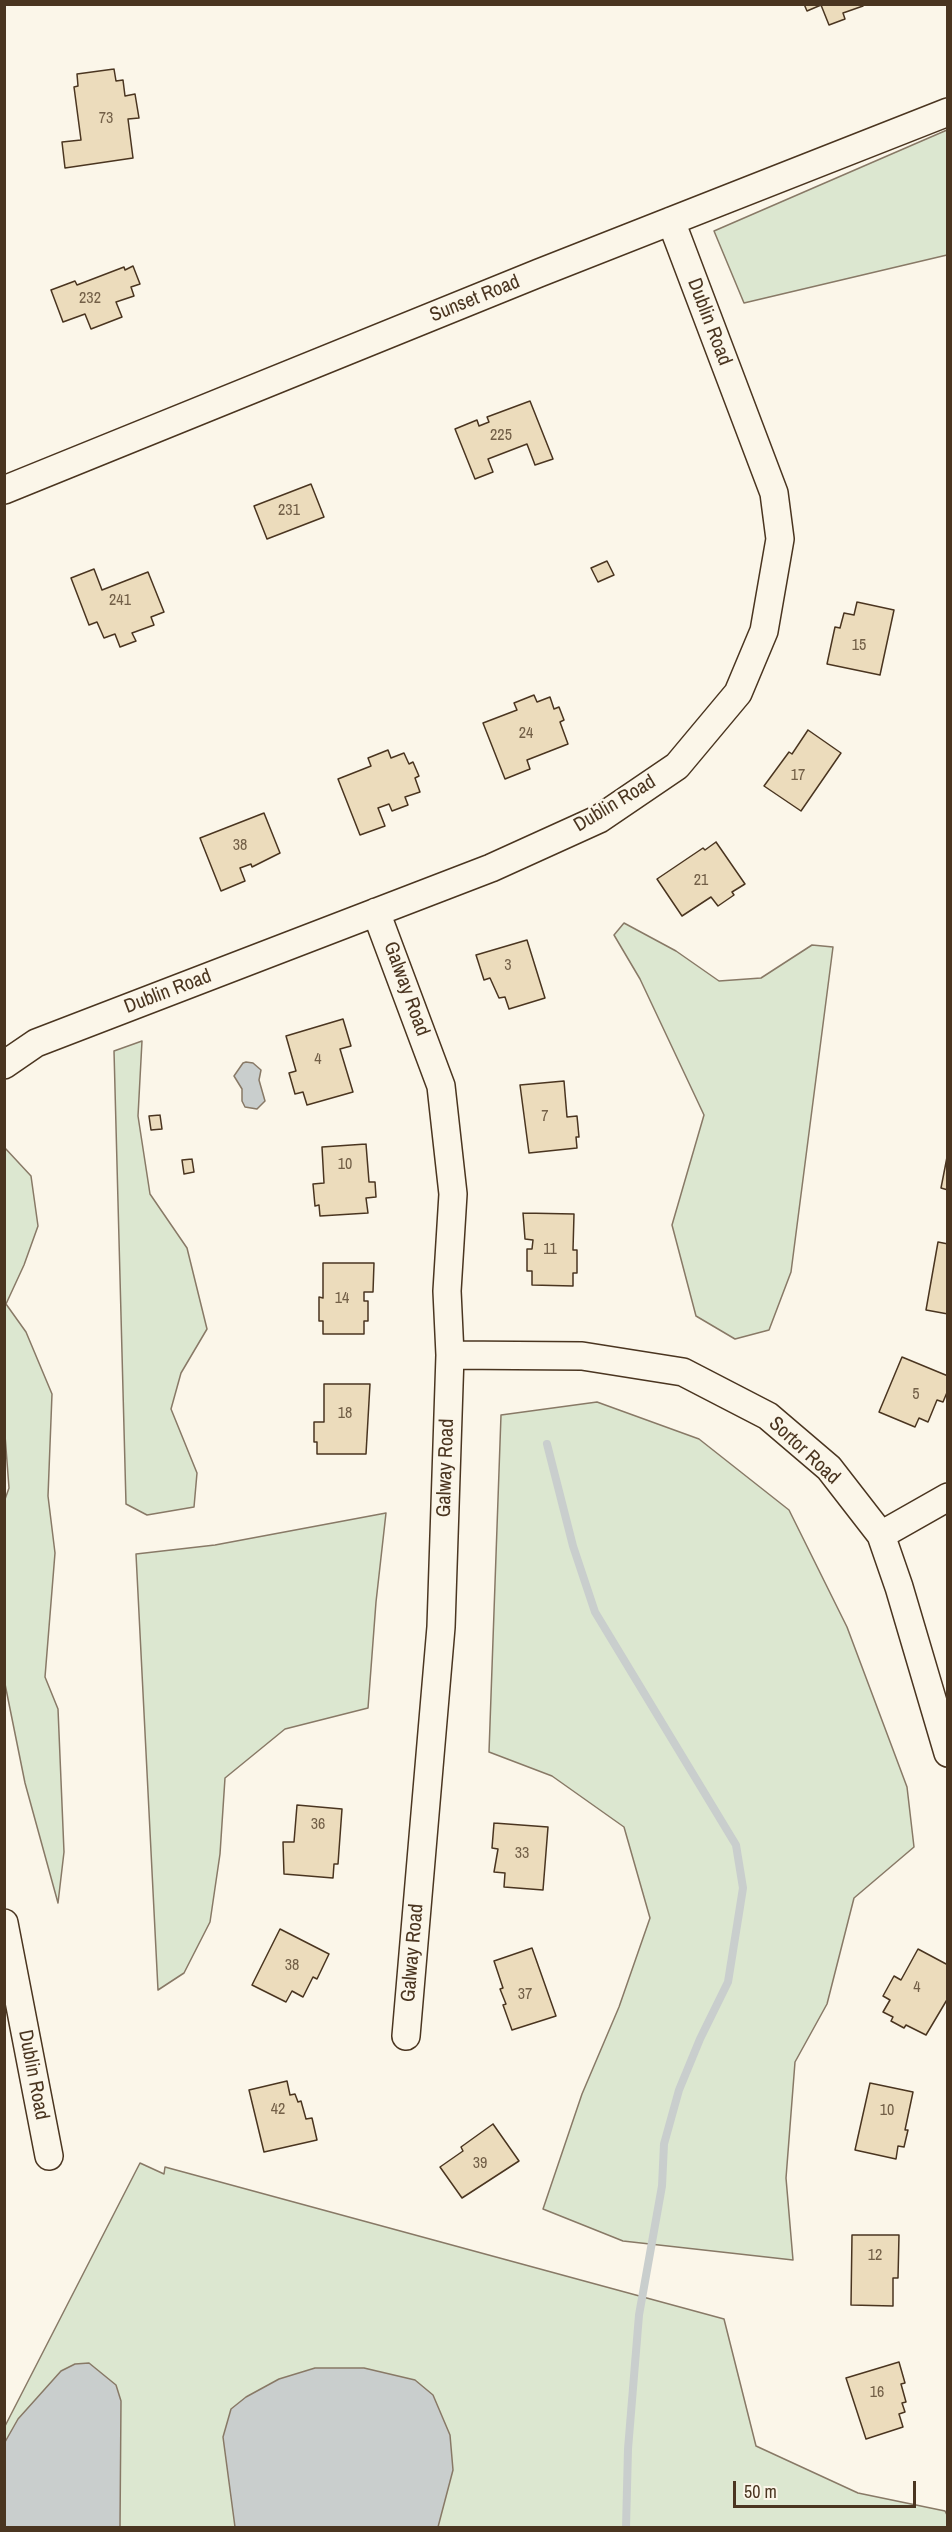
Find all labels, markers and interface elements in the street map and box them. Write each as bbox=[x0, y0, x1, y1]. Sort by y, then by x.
house number: 73 bbox=[99, 109, 113, 129]
street label: Sunset Road bbox=[427, 270, 523, 328]
street label: Dublin Road bbox=[681, 275, 737, 369]
house number: 232 bbox=[79, 289, 101, 309]
house number: 225 bbox=[490, 426, 512, 446]
house number: 231 bbox=[278, 501, 300, 521]
house number: 241 bbox=[109, 591, 131, 611]
house number: 15 bbox=[852, 636, 866, 656]
house number: 24 bbox=[519, 724, 533, 744]
house number: 17 bbox=[791, 766, 805, 786]
street label: Dublin Road bbox=[570, 770, 660, 838]
house number: 38 bbox=[233, 836, 247, 856]
house number: 21 bbox=[694, 871, 708, 891]
street label: Galway Road bbox=[378, 939, 434, 1039]
house number: 3 bbox=[504, 956, 512, 976]
street label: Dublin Road bbox=[121, 964, 215, 1020]
house number: 4 bbox=[314, 1050, 322, 1070]
house number: 7 bbox=[541, 1107, 549, 1127]
house number: 10 bbox=[338, 1155, 352, 1175]
house number: 11 bbox=[543, 1240, 557, 1260]
house number: 14 bbox=[335, 1289, 349, 1309]
house number: 5 bbox=[912, 1385, 920, 1405]
house number: 18 bbox=[338, 1404, 352, 1424]
street label: Sortor Road bbox=[763, 1412, 845, 1490]
street label: Galway Road bbox=[432, 1418, 460, 1518]
house number: 36 bbox=[311, 1815, 325, 1835]
house number: 33 bbox=[515, 1844, 529, 1864]
street label: Galway Road bbox=[397, 1903, 429, 2003]
house number: 38 bbox=[285, 1956, 299, 1976]
house number: 4 bbox=[913, 1978, 921, 1998]
house number: 37 bbox=[518, 1985, 532, 2005]
street label: Dublin Road bbox=[13, 2028, 53, 2122]
house number: 42 bbox=[271, 2100, 285, 2120]
house number: 10 bbox=[880, 2101, 894, 2121]
house number: 39 bbox=[473, 2154, 487, 2174]
house number: 12 bbox=[868, 2246, 882, 2266]
house number: 16 bbox=[870, 2383, 884, 2403]
scale bar bbox=[736, 2469, 919, 2507]
text: 50 m bbox=[744, 2479, 777, 2504]

